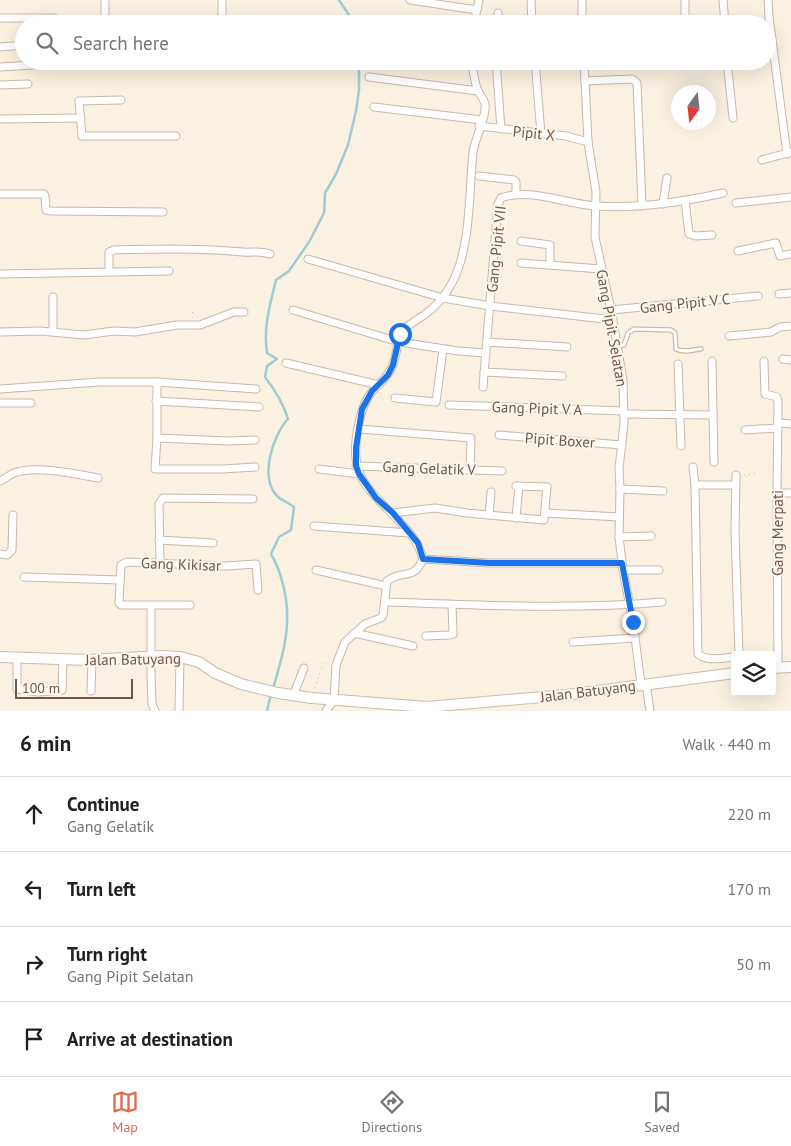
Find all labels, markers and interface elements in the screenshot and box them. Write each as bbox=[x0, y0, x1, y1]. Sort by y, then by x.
search box bbox=[15, 15, 776, 70]
icon: search bbox=[33, 29, 61, 57]
text: Search here bbox=[73, 31, 169, 55]
north arrow bbox=[671, 85, 716, 130]
street label: Pipit X bbox=[512, 121, 556, 145]
street label: Gang Pipit VII bbox=[482, 205, 510, 293]
street label: Gang Pipit Selatan bbox=[592, 268, 632, 388]
street label: Gang Pipit V C bbox=[639, 289, 731, 317]
route start bbox=[389, 323, 412, 346]
street label: Gang Pipit V A bbox=[491, 397, 583, 419]
street label: Pipit Boxer bbox=[524, 428, 596, 452]
street label: Gang Gelatik V bbox=[382, 457, 476, 479]
street label: Gang Merpati bbox=[768, 490, 787, 576]
street label: Gang Kikisar bbox=[141, 553, 221, 575]
route end bbox=[622, 611, 645, 634]
street label: Jalan Batuyang bbox=[84, 649, 181, 669]
map controls bbox=[731, 651, 776, 696]
button: layers bbox=[731, 651, 776, 696]
scale bar bbox=[15, 676, 132, 699]
street label: Jalan Batuyang bbox=[538, 676, 637, 706]
text: 100 m bbox=[22, 679, 60, 697]
text: 6 min bbox=[20, 730, 71, 757]
text: Walk · 440 m bbox=[682, 734, 771, 754]
text: Continue bbox=[67, 792, 139, 816]
icon: ahead bbox=[20, 800, 48, 828]
text: 220 m bbox=[728, 804, 771, 824]
text: Gang Gelatik bbox=[67, 816, 154, 836]
icon: left bbox=[20, 875, 48, 903]
text: Turn left bbox=[67, 877, 136, 901]
text: 170 m bbox=[728, 879, 771, 899]
text: Turn right bbox=[67, 942, 147, 966]
icon: right bbox=[20, 950, 48, 978]
text: 50 m bbox=[736, 954, 771, 974]
text: Gang Pipit Selatan bbox=[67, 966, 194, 986]
icon: arrive bbox=[20, 1025, 48, 1053]
text: Arrive at destination bbox=[67, 1027, 233, 1051]
tab: Map bbox=[111, 1088, 139, 1136]
tab: Directions bbox=[361, 1088, 422, 1136]
tab: Saved bbox=[644, 1088, 680, 1136]

